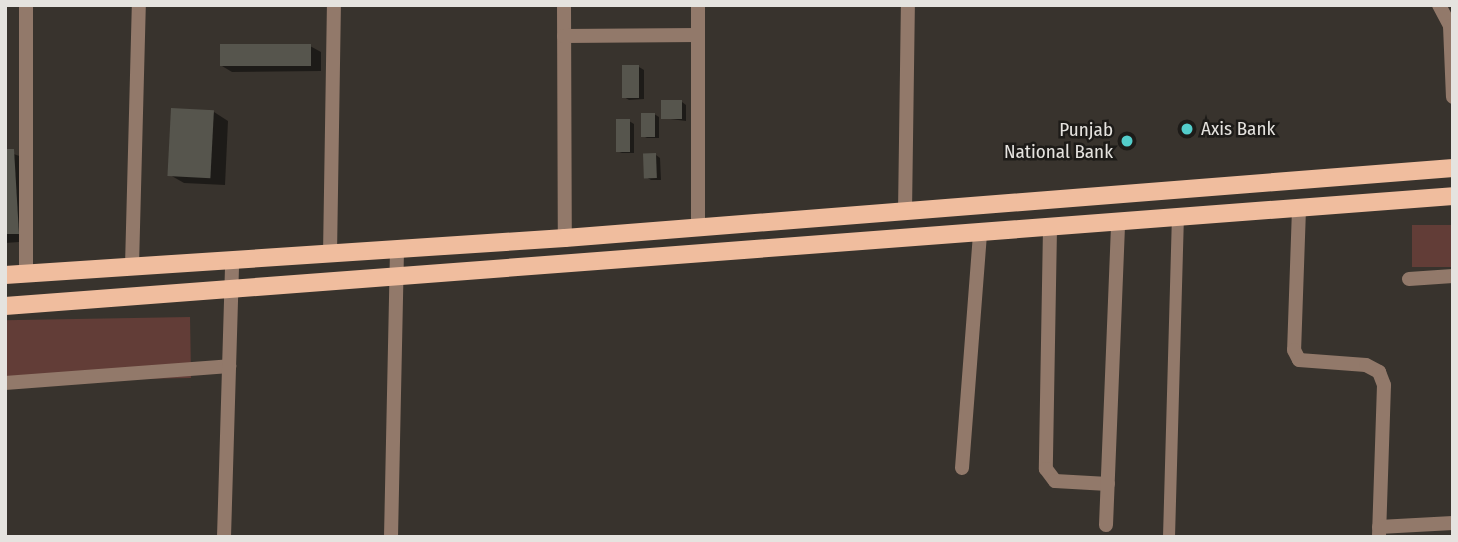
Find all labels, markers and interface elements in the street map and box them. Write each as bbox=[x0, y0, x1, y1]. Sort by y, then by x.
place label: Axis Bank bbox=[1201, 118, 1275, 140]
place label: Punjab National Bank bbox=[1004, 119, 1113, 163]
marker: Axis Bank bbox=[1179, 121, 1195, 137]
marker: Punjab National Bank bbox=[1119, 133, 1135, 149]

